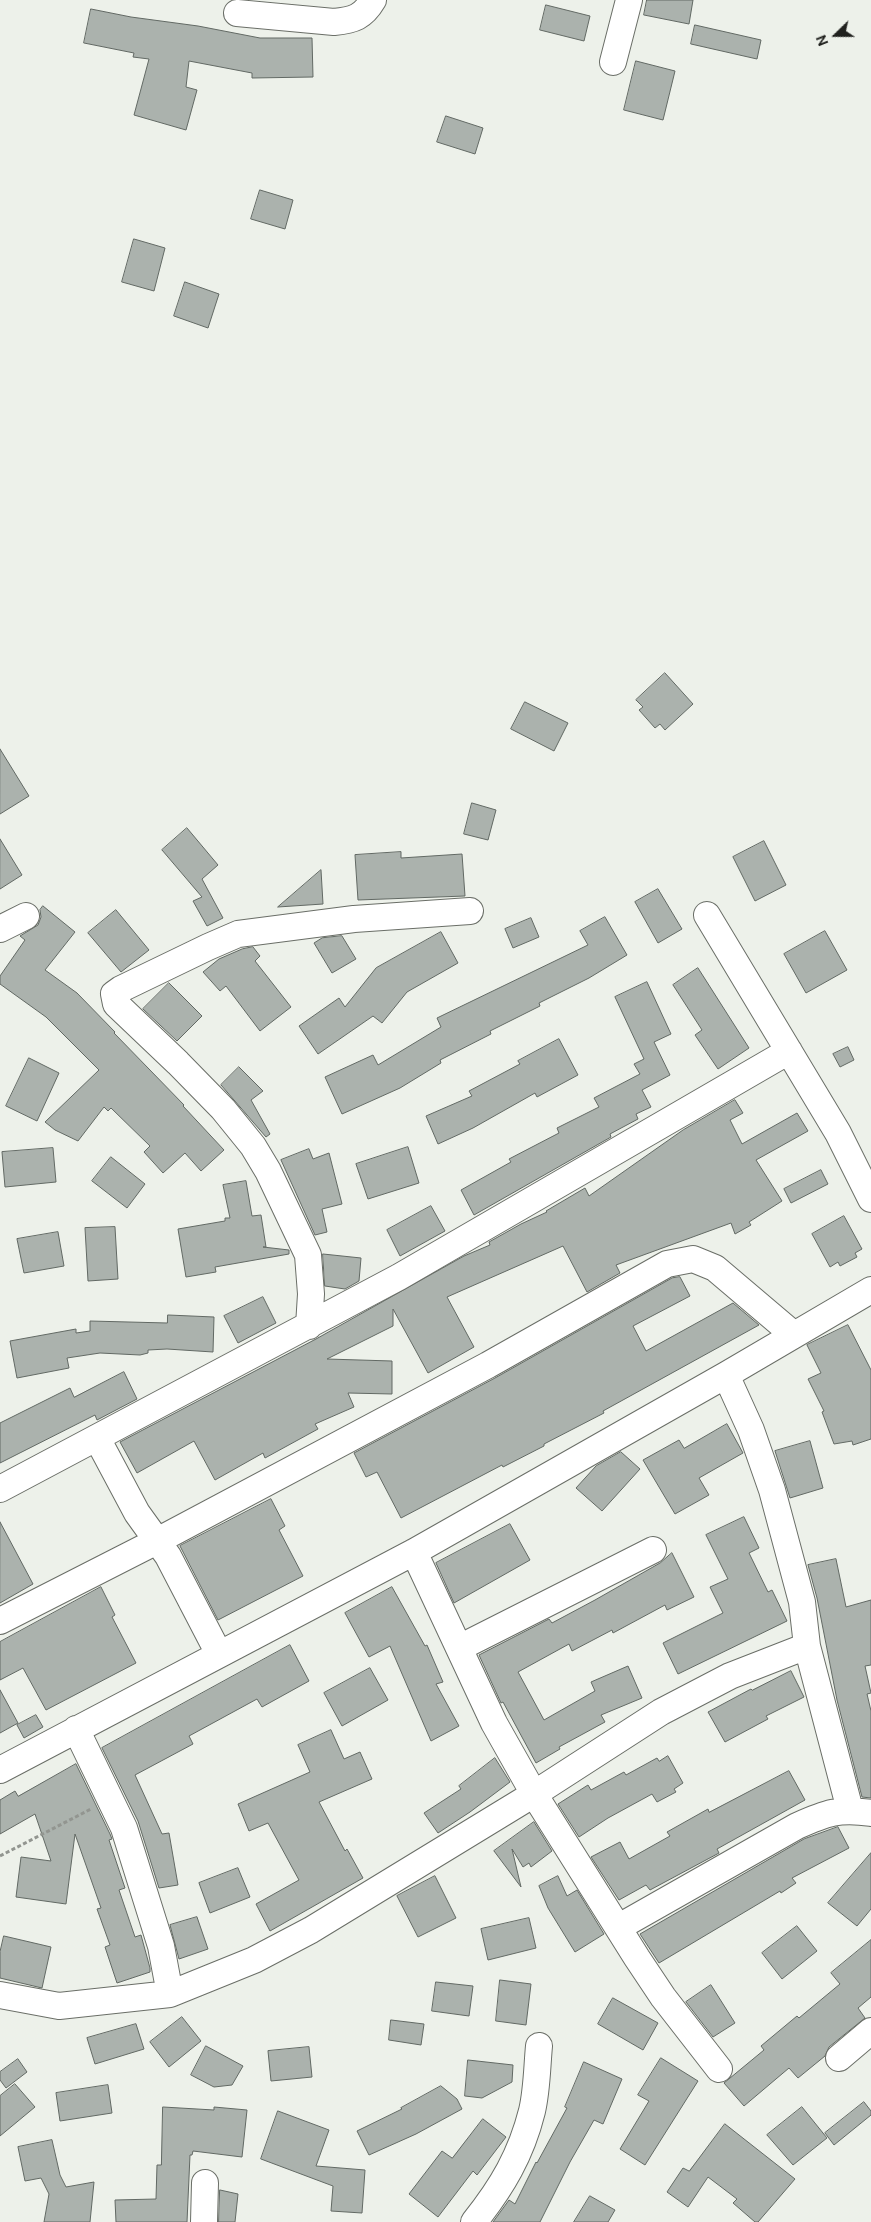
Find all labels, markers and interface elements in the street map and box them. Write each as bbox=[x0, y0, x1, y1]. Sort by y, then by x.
north arrow bbox=[811, 10, 861, 60]
text: N bbox=[812, 33, 832, 49]

